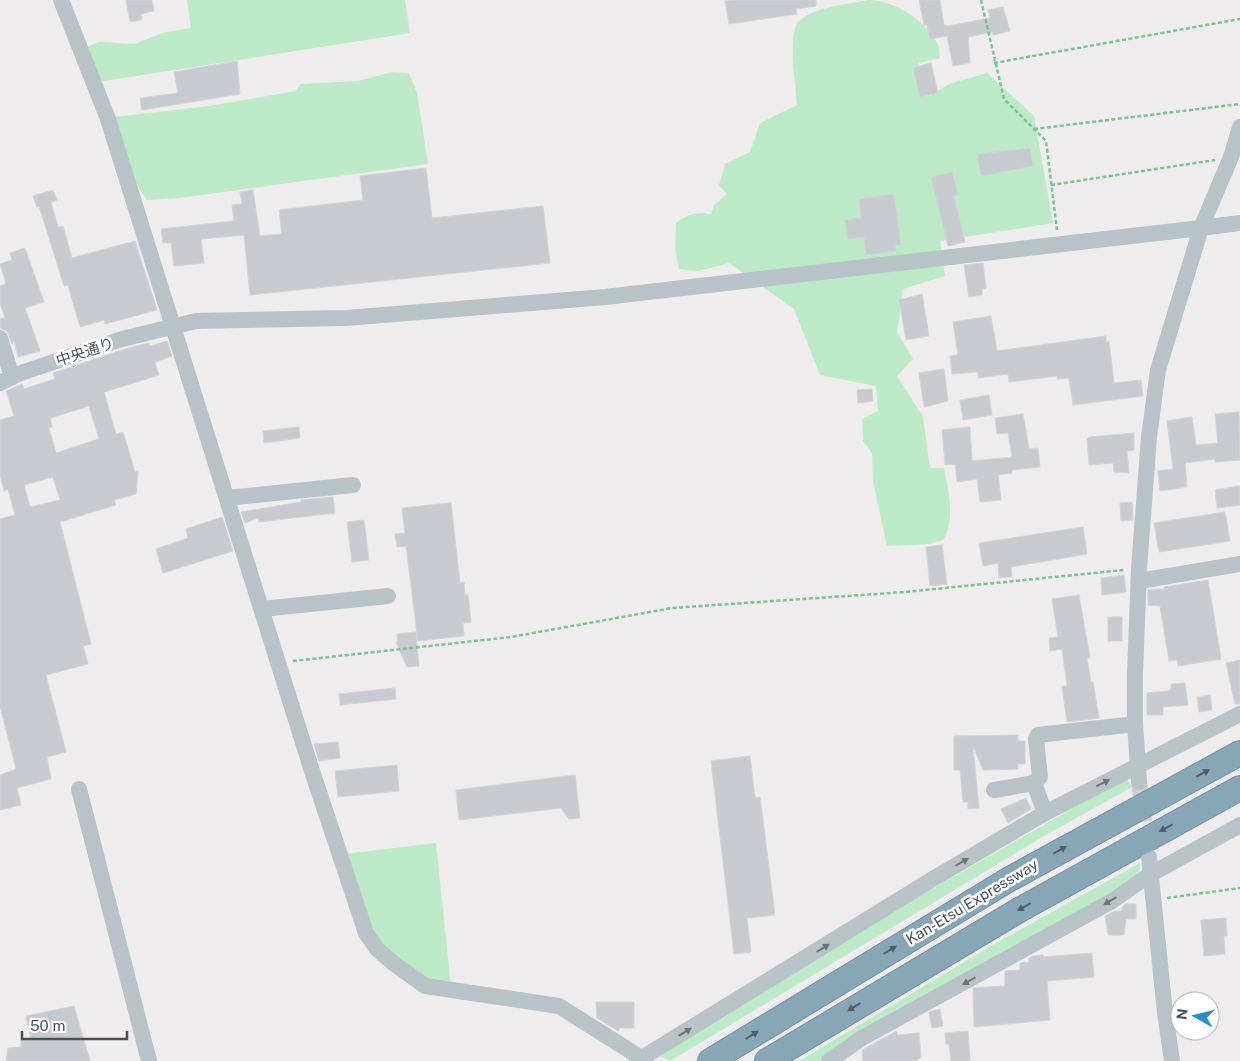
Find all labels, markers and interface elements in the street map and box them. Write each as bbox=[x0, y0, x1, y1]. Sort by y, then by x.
street label: 中央通り bbox=[54, 334, 116, 369]
one-way arrow bbox=[1196, 769, 1211, 777]
one-way arrow bbox=[1096, 779, 1111, 787]
one-way arrow bbox=[1159, 824, 1173, 832]
one-way arrow bbox=[1054, 846, 1067, 855]
street label: Kan-Etsu Expressway bbox=[903, 855, 1041, 948]
one-way arrow bbox=[955, 858, 968, 867]
one-way arrow bbox=[1104, 897, 1117, 906]
one-way arrow bbox=[1017, 903, 1032, 911]
one-way arrow bbox=[817, 943, 830, 952]
one-way arrow bbox=[884, 946, 897, 955]
one-way arrow bbox=[962, 976, 975, 985]
north arrow bbox=[1170, 991, 1220, 1041]
one-way arrow bbox=[848, 1003, 861, 1012]
scale bar bbox=[22, 1008, 128, 1040]
text: N bbox=[1173, 1008, 1191, 1021]
text: 50 m bbox=[30, 1017, 65, 1034]
one-way arrow bbox=[678, 1028, 691, 1037]
one-way arrow bbox=[745, 1031, 758, 1040]

